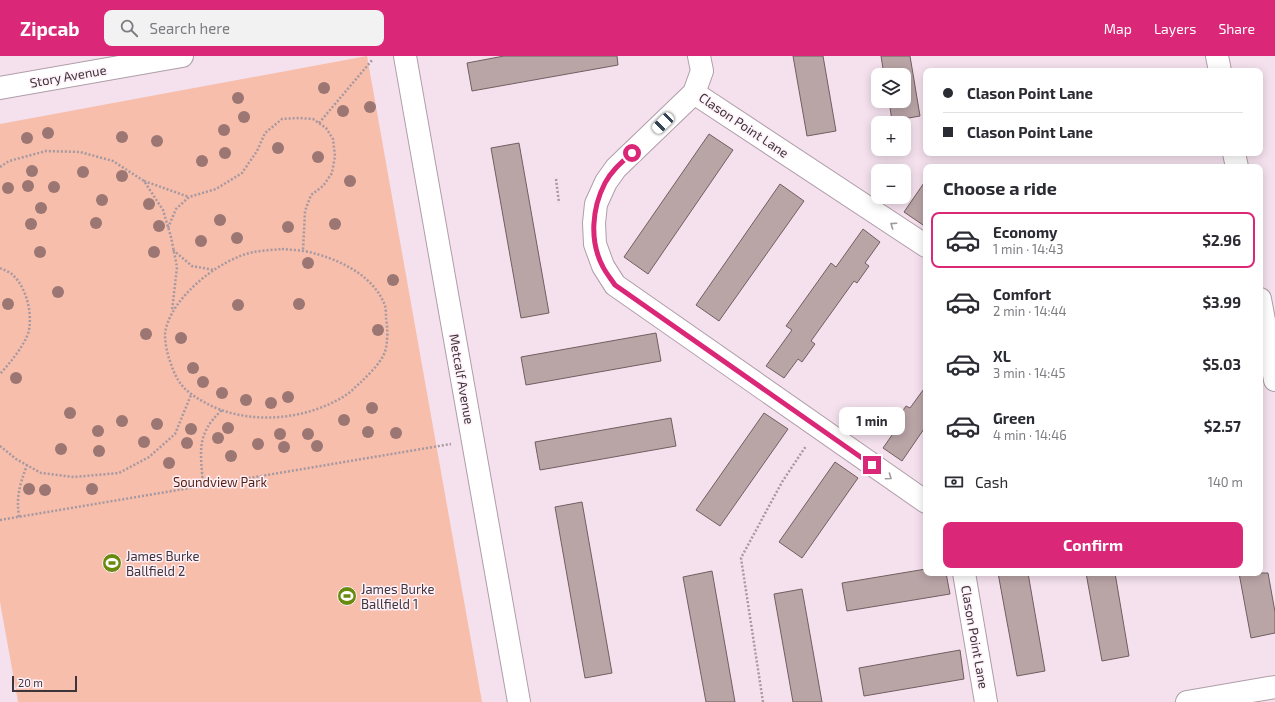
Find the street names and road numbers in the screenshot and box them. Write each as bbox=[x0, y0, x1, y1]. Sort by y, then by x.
street label: Story Avenue bbox=[28, 61, 108, 91]
street label: Clason Point Lane bbox=[696, 89, 792, 161]
street label: Metcalf Avenue bbox=[446, 333, 478, 425]
street label: Clason Point Lane bbox=[958, 584, 992, 690]

